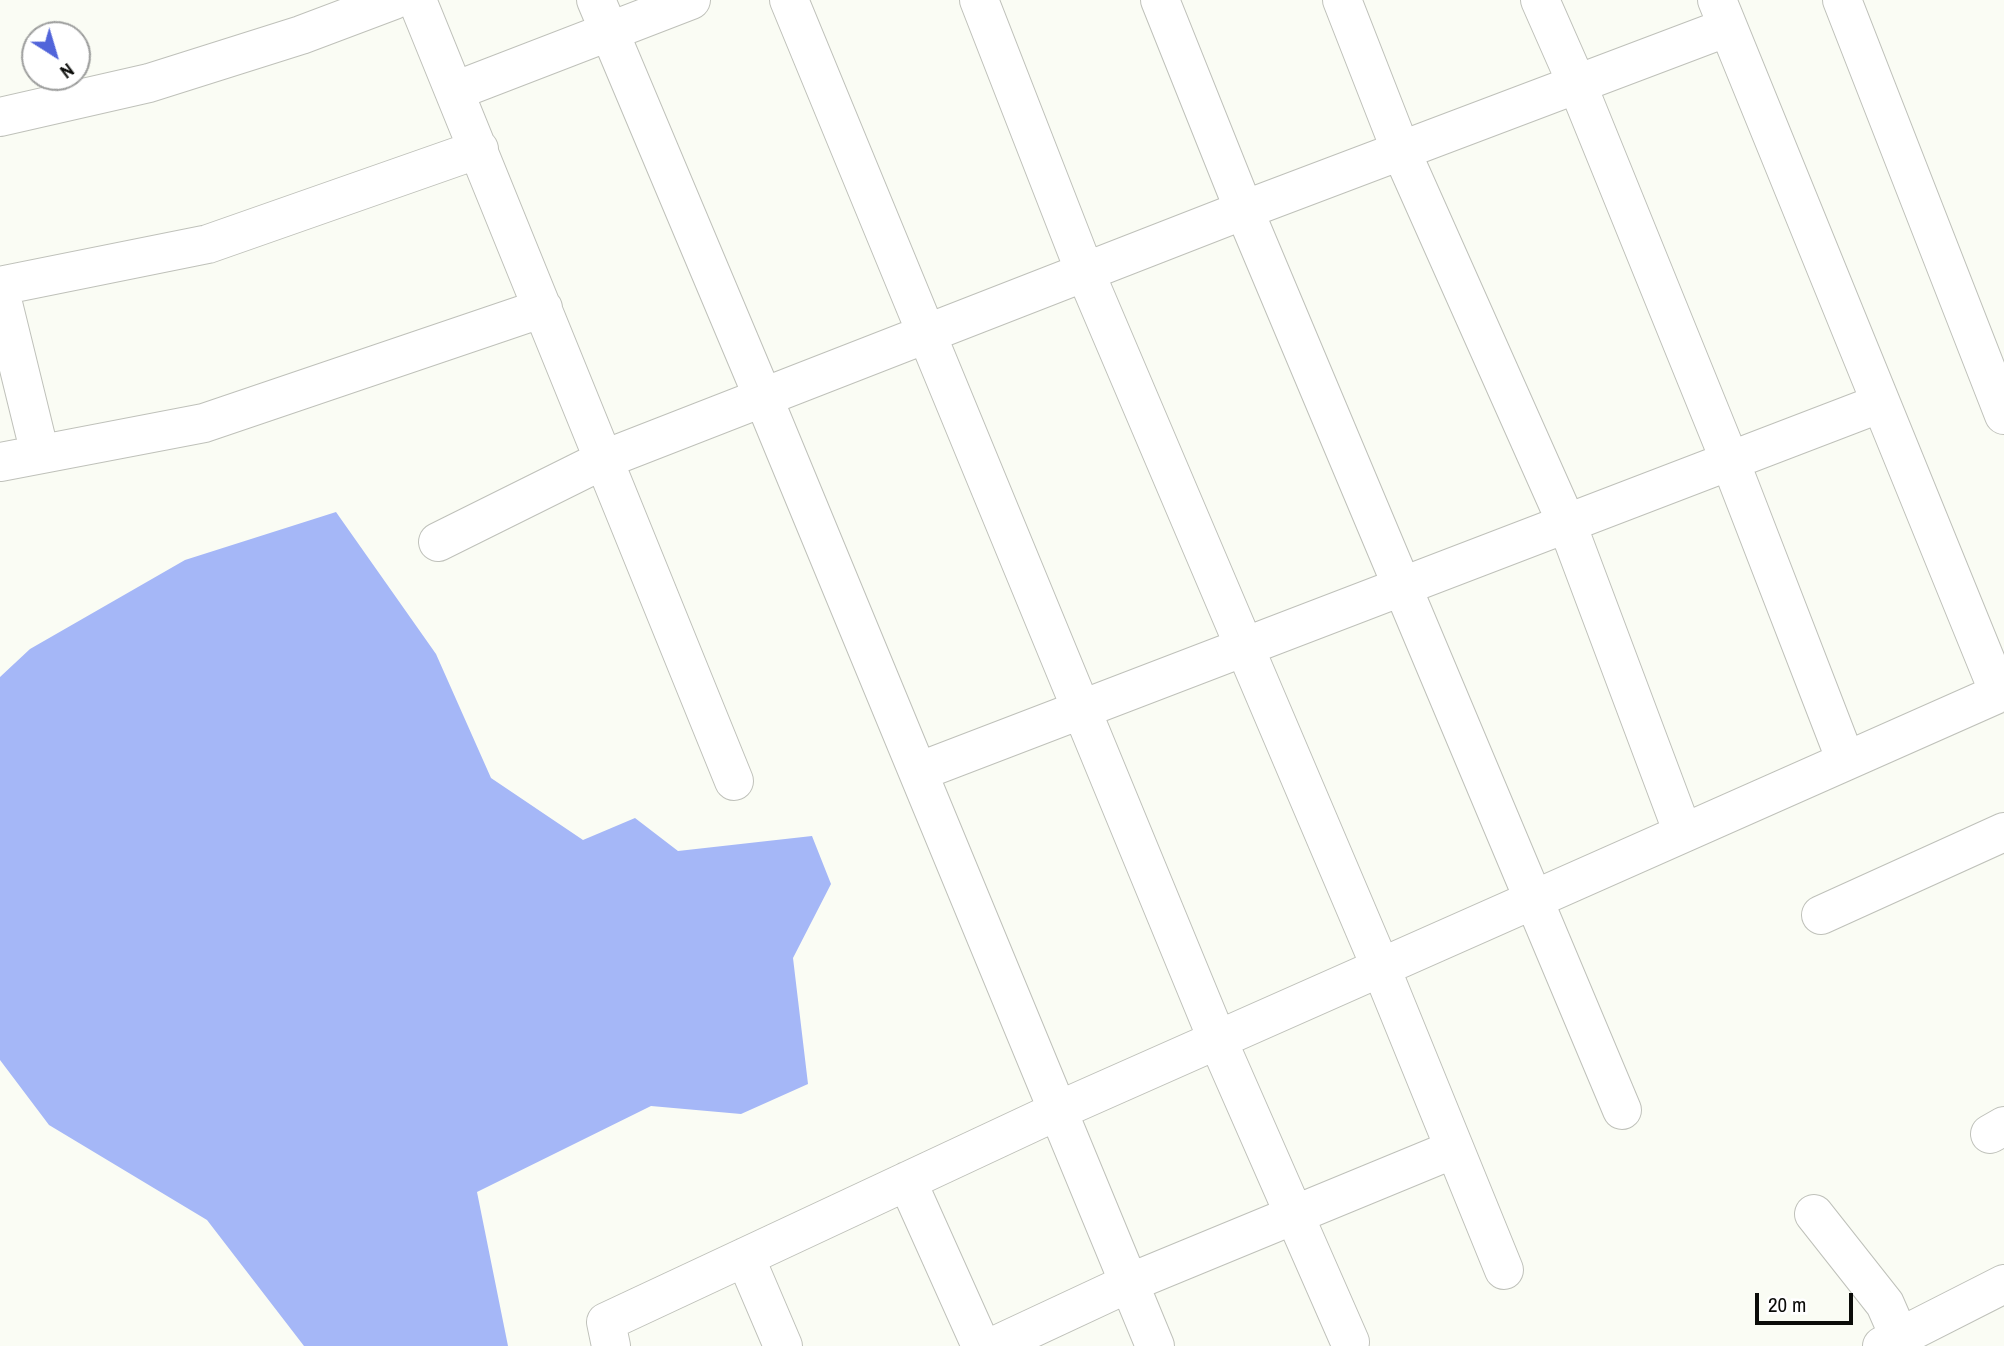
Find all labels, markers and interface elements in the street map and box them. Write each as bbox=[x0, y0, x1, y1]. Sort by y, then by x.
north arrow bbox=[21, 21, 91, 91]
text: N bbox=[55, 57, 80, 85]
scale bar bbox=[1759, 1280, 1857, 1324]
text: 20 m bbox=[1768, 1290, 1806, 1319]

